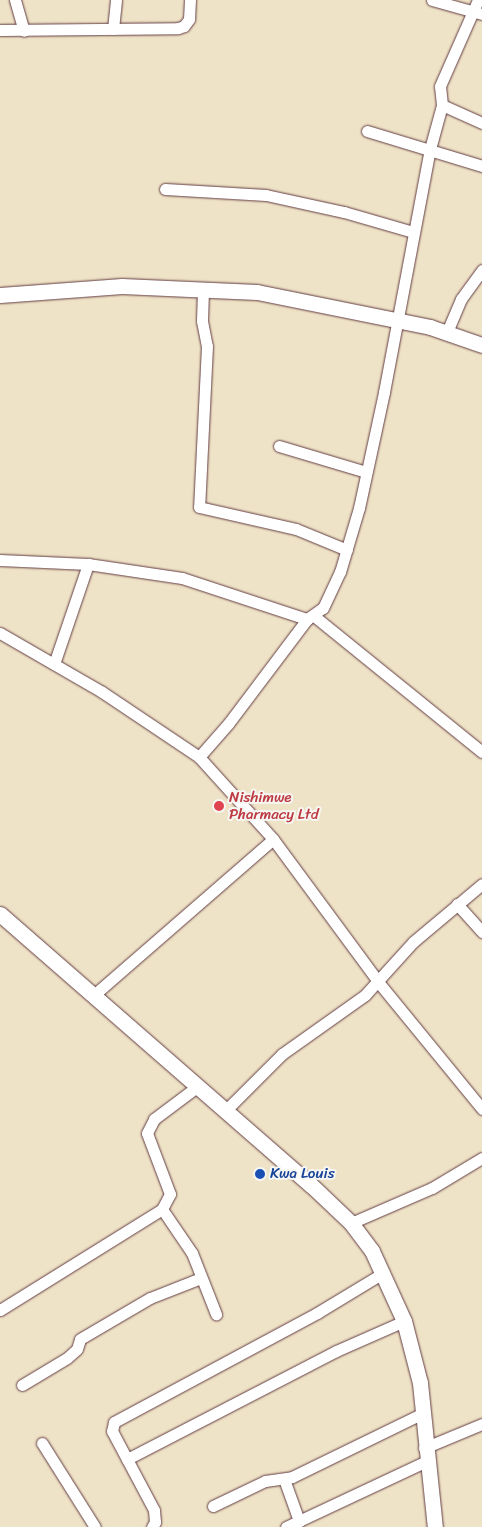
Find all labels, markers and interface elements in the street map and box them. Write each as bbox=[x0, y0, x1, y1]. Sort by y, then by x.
place label: Nishimwe Pharmacy Ltd bbox=[229, 788, 319, 823]
marker: Nishimwe Pharmacy Ltd bbox=[213, 800, 225, 812]
place label: Kwa Louis bbox=[270, 1165, 335, 1183]
marker: Kwa Louis bbox=[254, 1168, 266, 1180]

